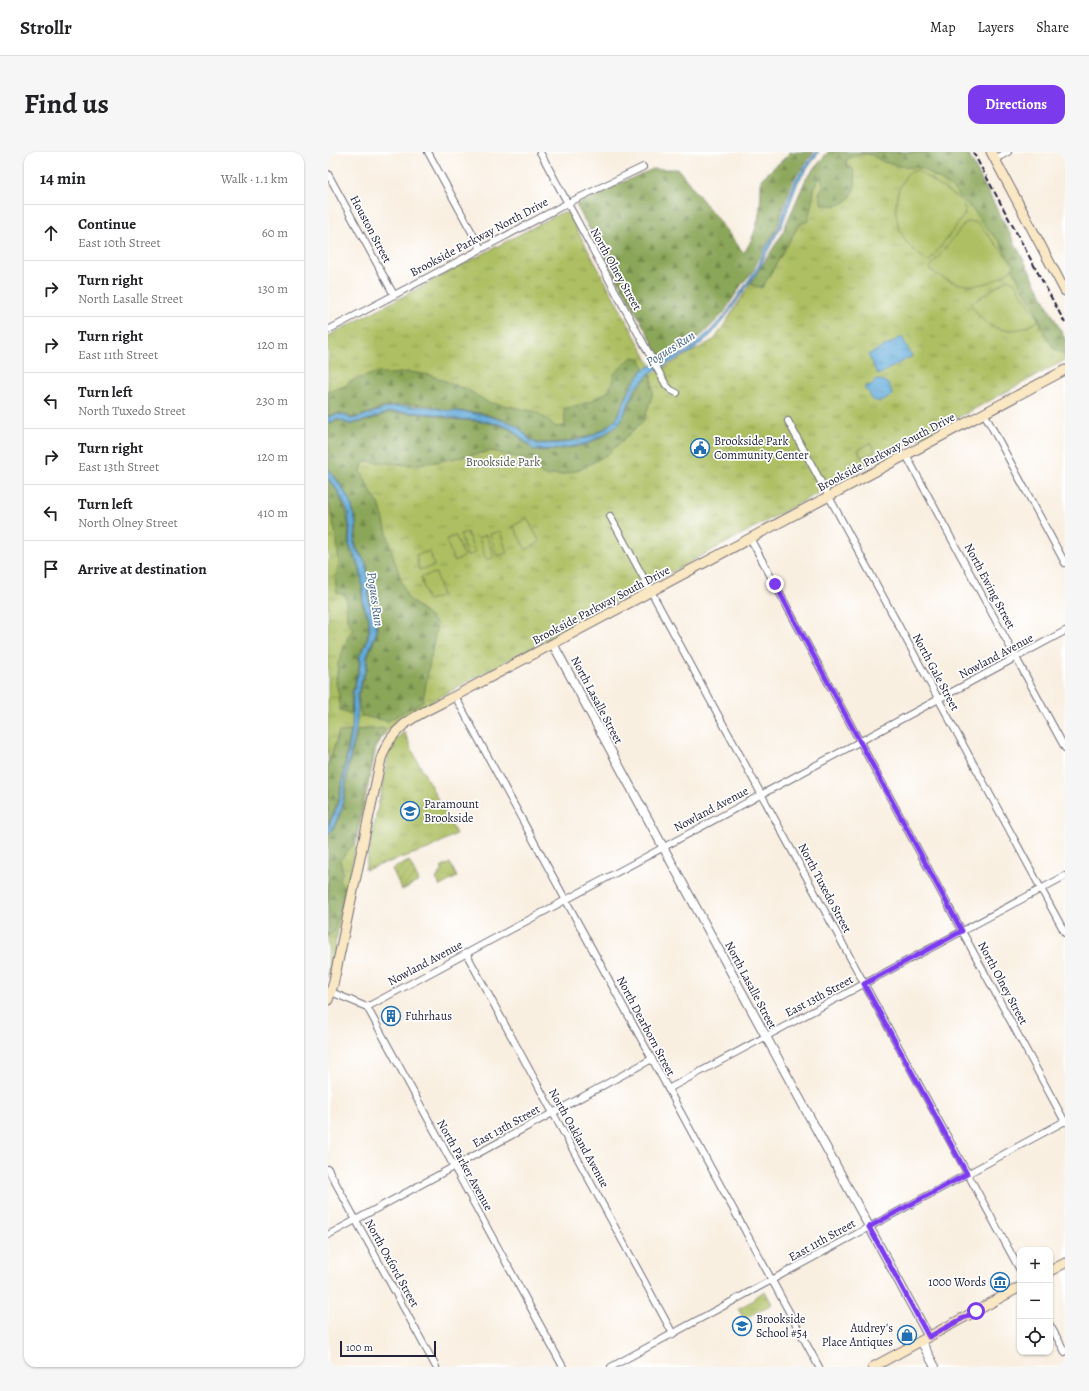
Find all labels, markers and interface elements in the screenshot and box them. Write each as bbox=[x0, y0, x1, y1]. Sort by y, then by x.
text: Strollr bbox=[20, 15, 72, 41]
text: Map bbox=[930, 18, 956, 37]
text: Layers bbox=[978, 18, 1014, 37]
text: Share bbox=[1036, 18, 1069, 37]
text: Find us bbox=[24, 85, 109, 123]
button: Directions bbox=[968, 85, 1065, 124]
text: 14 min bbox=[40, 167, 86, 190]
text: Walk · 1.1 km bbox=[221, 170, 288, 187]
street label: Houston Street bbox=[346, 192, 396, 266]
street label: Brookside Parkway North Drive bbox=[407, 194, 551, 280]
text: Continue bbox=[78, 214, 136, 234]
icon: ahead bbox=[40, 222, 62, 244]
text: 60 m bbox=[262, 224, 288, 241]
street label: North Olney Street bbox=[587, 225, 645, 313]
text: East 10th Street bbox=[78, 234, 161, 251]
text: Turn right bbox=[78, 270, 143, 290]
icon: right bbox=[40, 278, 62, 300]
text: 130 m bbox=[258, 280, 288, 297]
text: North Lasalle Street bbox=[78, 290, 183, 307]
text: Turn right bbox=[78, 326, 143, 346]
water label: Pogues Run bbox=[642, 327, 698, 370]
icon: right bbox=[40, 334, 62, 356]
text: 120 m bbox=[257, 336, 288, 353]
text: East 11th Street bbox=[78, 346, 158, 363]
text: Turn left bbox=[78, 382, 133, 402]
icon: left bbox=[40, 390, 62, 412]
text: 230 m bbox=[256, 392, 288, 409]
text: North Tuxedo Street bbox=[78, 402, 186, 419]
street label: Brookside Parkway South Drive bbox=[814, 409, 958, 495]
place label: Brookside Park Community Center bbox=[714, 433, 809, 463]
public building icon: Brookside Park Community Center bbox=[689, 437, 711, 459]
text: Turn right bbox=[78, 438, 143, 458]
icon: right bbox=[40, 446, 62, 468]
text: 120 m bbox=[257, 448, 288, 465]
park label: Brookside Park bbox=[466, 454, 540, 470]
text: East 13th Street bbox=[78, 458, 159, 475]
text: Turn left bbox=[78, 494, 133, 514]
icon: left bbox=[40, 502, 62, 524]
text: 410 m bbox=[257, 504, 288, 521]
text: North Olney Street bbox=[78, 514, 178, 531]
street label: North Ewing Street bbox=[961, 540, 1019, 632]
icon: arrive bbox=[40, 558, 62, 580]
text: Arrive at destination bbox=[78, 559, 207, 579]
street label: Brookside Parkway South Drive bbox=[529, 562, 673, 648]
water label: Pogues Run bbox=[363, 571, 388, 627]
route end bbox=[766, 575, 784, 593]
street label: Nowland Avenue bbox=[956, 630, 1036, 682]
street label: North Gale Street bbox=[909, 631, 963, 713]
street label: North Lasalle Street bbox=[567, 653, 627, 747]
street label: Nowland Avenue bbox=[671, 783, 751, 835]
place label: Paramount Brookside bbox=[424, 796, 479, 826]
school or university icon: Paramount Brookside bbox=[399, 800, 421, 822]
street label: North Tuxedo Street bbox=[795, 840, 855, 936]
street label: Nowland Avenue bbox=[385, 937, 465, 989]
street label: North Lasalle Street bbox=[721, 938, 781, 1032]
street label: North Olney Street bbox=[974, 939, 1032, 1027]
street label: East 13th Street bbox=[782, 971, 856, 1021]
street label: North Dearborn Street bbox=[613, 973, 679, 1079]
building icon: Fuhrhaus bbox=[380, 1005, 402, 1027]
place label: Fuhrhaus bbox=[405, 1008, 452, 1024]
street label: North Oakland Avenue bbox=[545, 1085, 613, 1191]
street label: East 13th Street bbox=[469, 1101, 543, 1151]
street label: North Parker Avenue bbox=[433, 1116, 497, 1214]
street label: East 11th Street bbox=[786, 1215, 858, 1265]
street label: North Oxford Street bbox=[361, 1216, 423, 1310]
map controls bbox=[1017, 1247, 1053, 1355]
button: + bbox=[1017, 1247, 1053, 1283]
museum icon: 1000 Words bbox=[989, 1271, 1011, 1293]
place label: 1000 Words bbox=[928, 1274, 986, 1290]
button: − bbox=[1017, 1283, 1053, 1319]
route start bbox=[967, 1302, 985, 1320]
place label: Brookside School #54 bbox=[756, 1311, 808, 1341]
school or university icon: Brookside School #54 bbox=[731, 1315, 753, 1337]
button: locate bbox=[1017, 1319, 1053, 1355]
place label: Audrey's Place Antiques bbox=[822, 1320, 893, 1350]
shop icon: Audrey's Place Antiques bbox=[896, 1324, 918, 1346]
scale bar bbox=[340, 1339, 436, 1358]
text: 100 m bbox=[346, 1340, 373, 1355]

